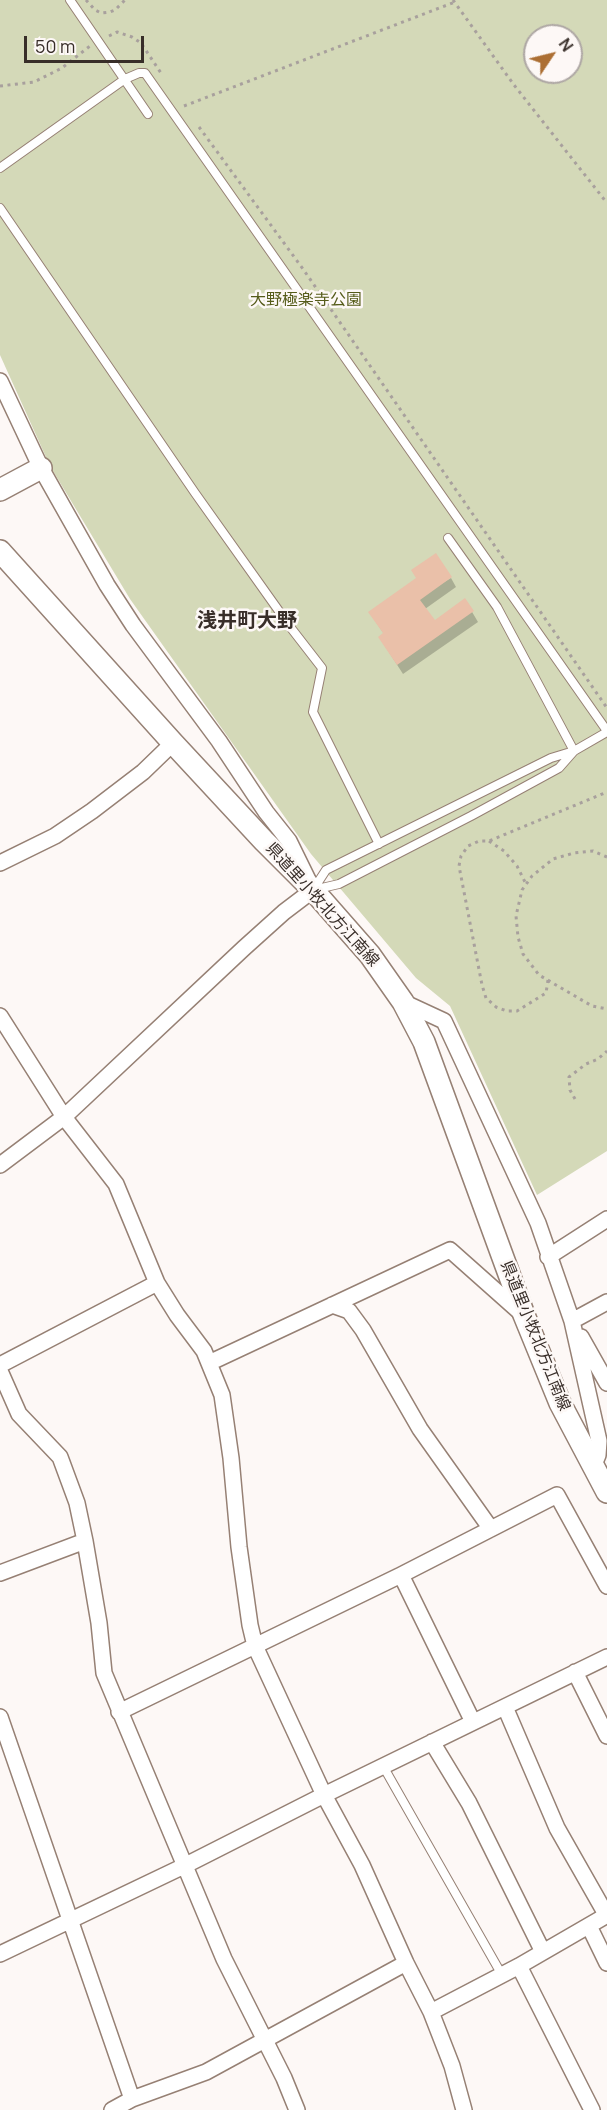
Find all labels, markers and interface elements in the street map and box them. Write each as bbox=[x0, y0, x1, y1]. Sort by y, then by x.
scale bar bbox=[27, 24, 147, 62]
north arrow bbox=[523, 24, 583, 84]
text: 50 m bbox=[35, 34, 75, 58]
text: N bbox=[554, 34, 578, 56]
park label: 大野極楽寺公園 bbox=[250, 291, 362, 311]
district label: 浅井町大野 bbox=[197, 609, 297, 633]
street label: 県道里小牧北方江南線 bbox=[261, 839, 383, 971]
street label: 県道里小牧北方江南線 bbox=[496, 1258, 574, 1414]

